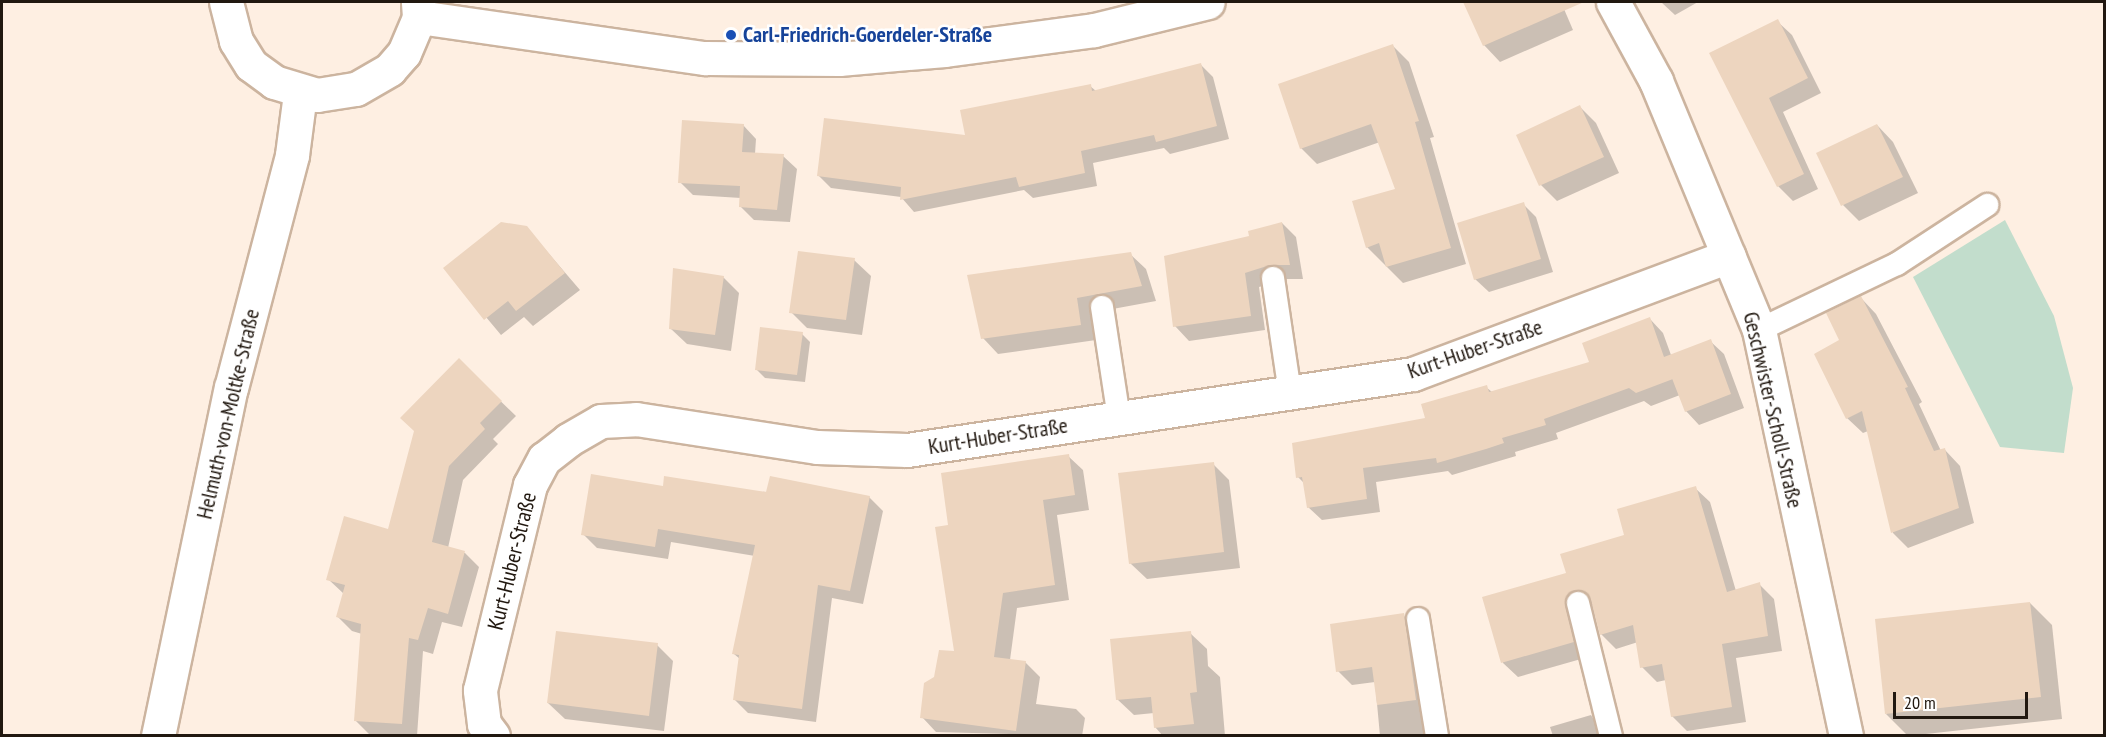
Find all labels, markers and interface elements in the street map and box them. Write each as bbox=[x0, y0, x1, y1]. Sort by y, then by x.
place label: Carl-Friedrich-Goerdeler-Straße bbox=[743, 22, 992, 48]
marker: Carl-Friedrich-Goerdeler-Straße bbox=[724, 28, 738, 42]
street label: Helmuth-von-Moltke-Straße bbox=[191, 306, 265, 522]
street label: Geschwister-Scholl-Straße bbox=[1738, 309, 1808, 511]
street label: Kurt-Huber-Straße bbox=[1404, 314, 1546, 384]
street label: Kurt-Huber-Straße bbox=[926, 412, 1070, 460]
street label: Kurt-Huber-Straße bbox=[482, 489, 542, 633]
scale bar bbox=[1896, 680, 2031, 718]
text: 20 m bbox=[1904, 691, 1936, 714]

